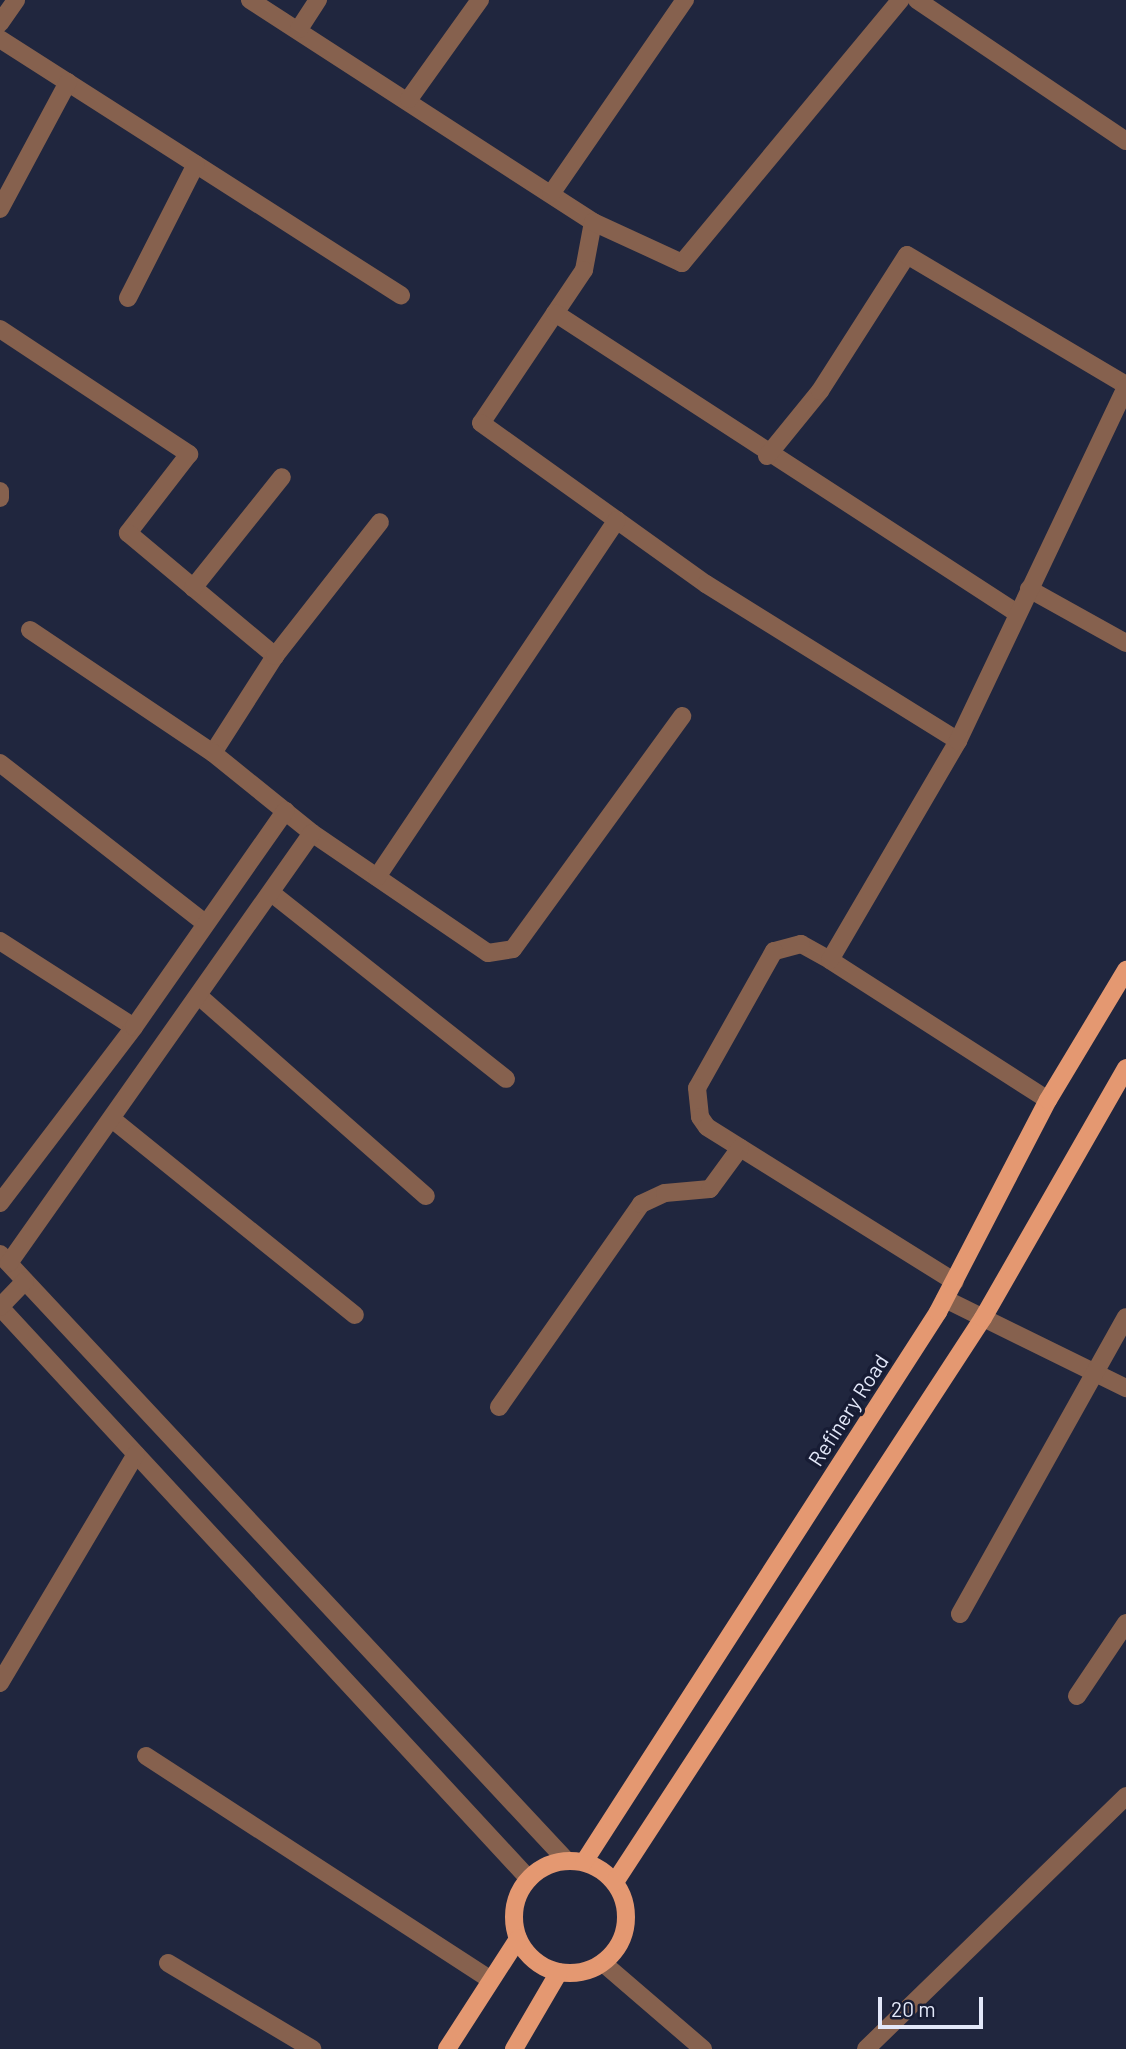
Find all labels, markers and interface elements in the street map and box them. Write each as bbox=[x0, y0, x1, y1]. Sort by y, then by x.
street label: Refinery Road bbox=[803, 1350, 893, 1470]
scale bar bbox=[881, 1982, 986, 2026]
text: 20 m bbox=[891, 1996, 936, 2021]

